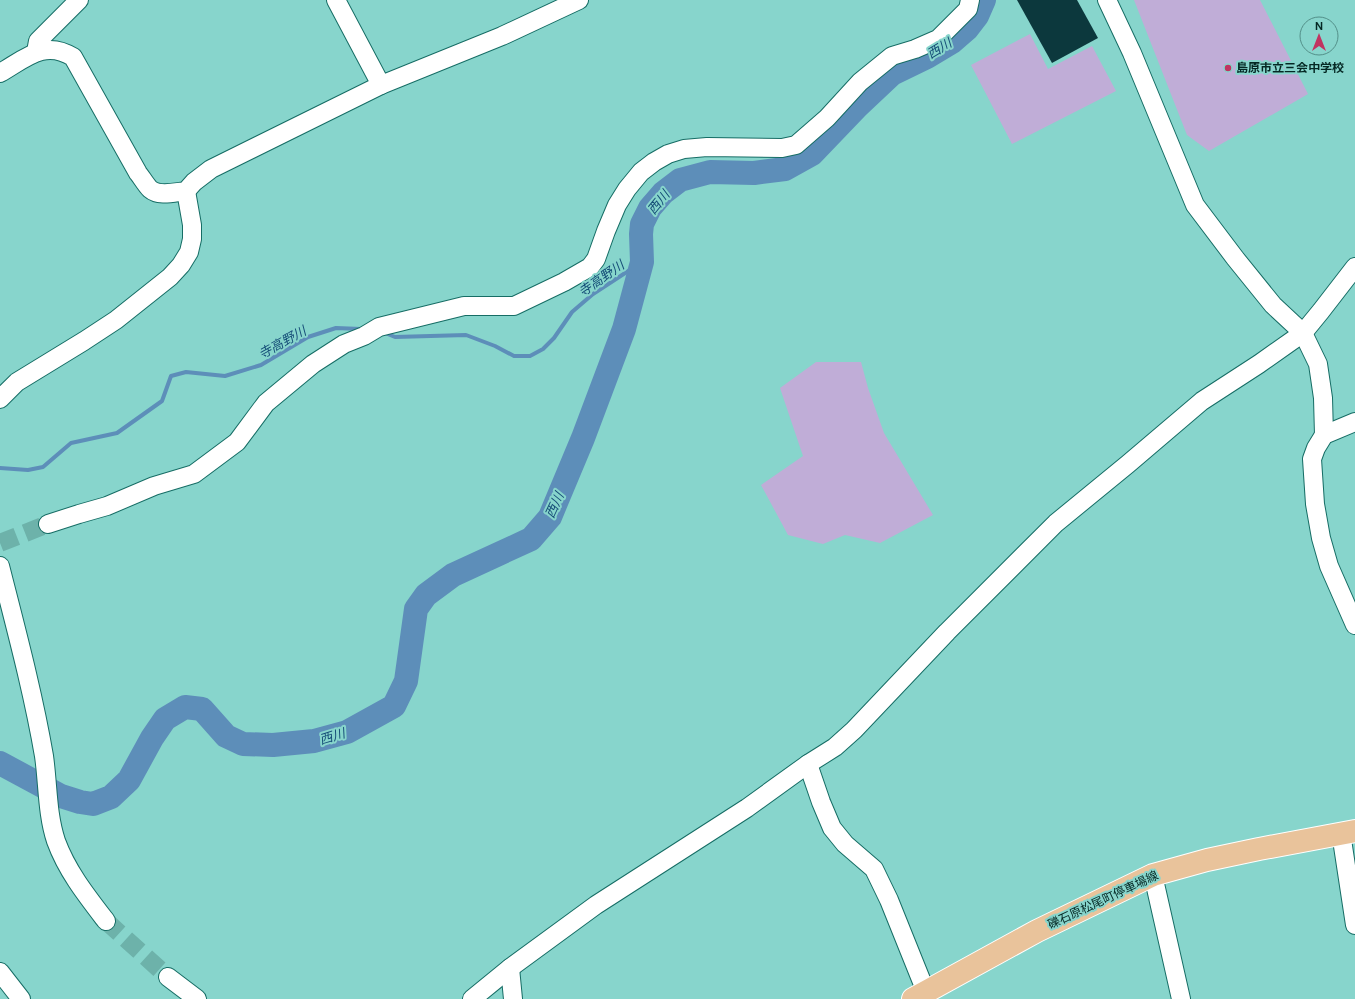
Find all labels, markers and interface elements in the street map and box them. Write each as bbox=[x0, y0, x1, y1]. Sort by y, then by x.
north arrow bbox=[1299, 16, 1339, 56]
text: N bbox=[1315, 19, 1323, 33]
water label: 西川 bbox=[924, 33, 956, 62]
place label: 島原市立三会中学校 bbox=[1236, 60, 1344, 76]
marker: 島原市立三会中学校 bbox=[1223, 63, 1233, 73]
water label: 西川 bbox=[644, 185, 674, 218]
water label: 寺高野川 bbox=[575, 255, 629, 300]
water label: 寺高野川 bbox=[255, 321, 311, 362]
water label: 西川 bbox=[541, 488, 568, 521]
water label: 西川 bbox=[317, 724, 349, 748]
street label: 礫石原松尾町停車場線 bbox=[1045, 867, 1161, 933]

